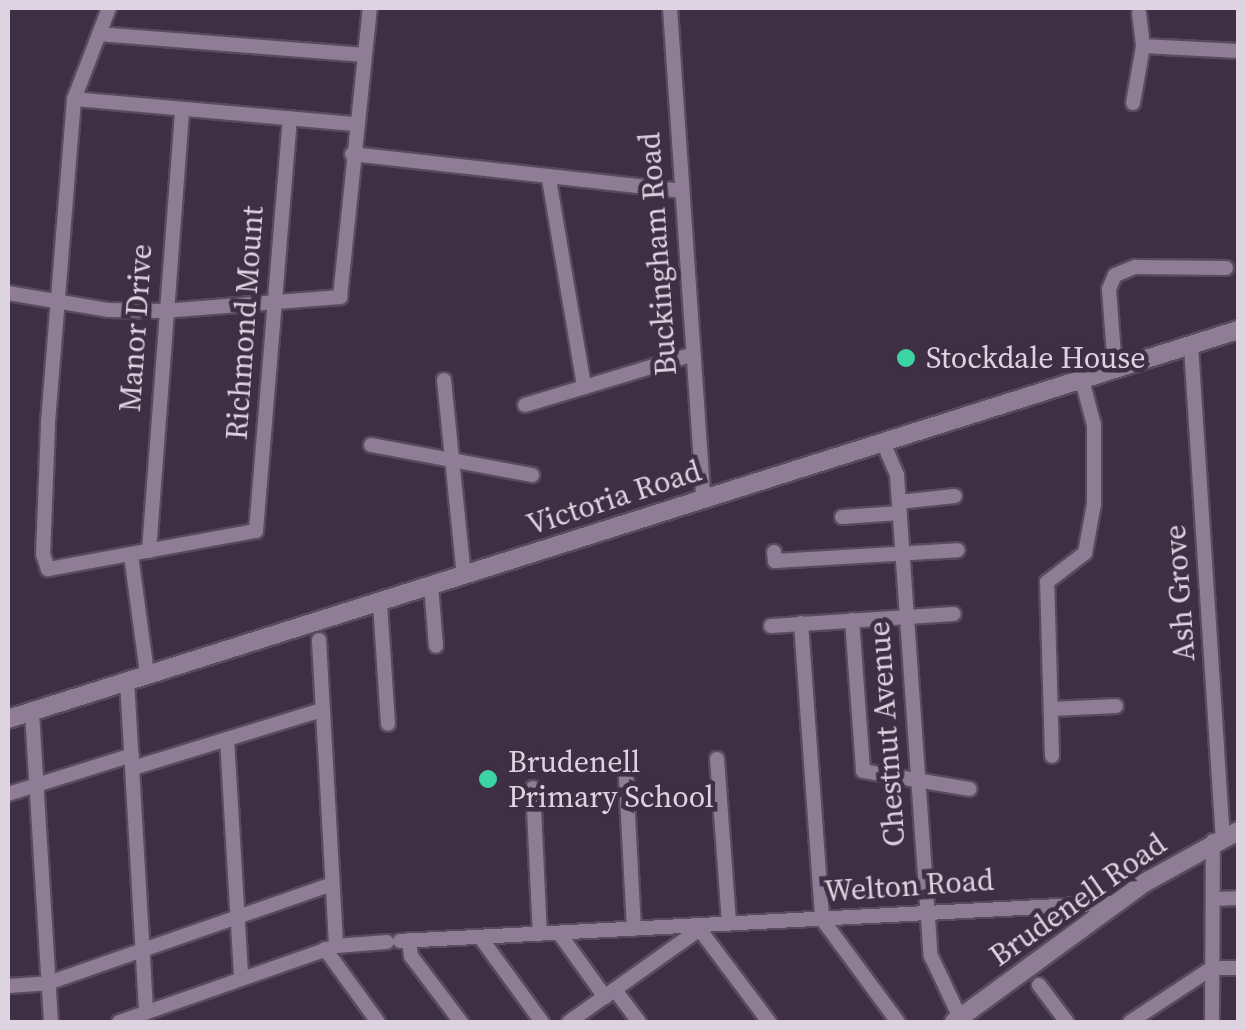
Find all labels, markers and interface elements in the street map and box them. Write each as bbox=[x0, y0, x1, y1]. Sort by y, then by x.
street label: Buckingham Road bbox=[632, 131, 684, 377]
street label: Richmond Mount bbox=[219, 205, 271, 441]
street label: Manor Drive bbox=[112, 243, 160, 413]
place label: Stockdale House bbox=[926, 340, 1146, 376]
marker: Stockdale House bbox=[895, 347, 917, 369]
street label: Victoria Road bbox=[522, 453, 706, 543]
street label: Ash Grove bbox=[1157, 523, 1203, 663]
street label: Chestnut Avenue bbox=[861, 620, 913, 848]
place label: Brudenell Primary School bbox=[508, 744, 714, 814]
marker: Brudenell Primary School bbox=[477, 768, 499, 790]
street label: Brudenell Road bbox=[983, 826, 1173, 974]
street label: Welton Road bbox=[823, 862, 995, 910]

